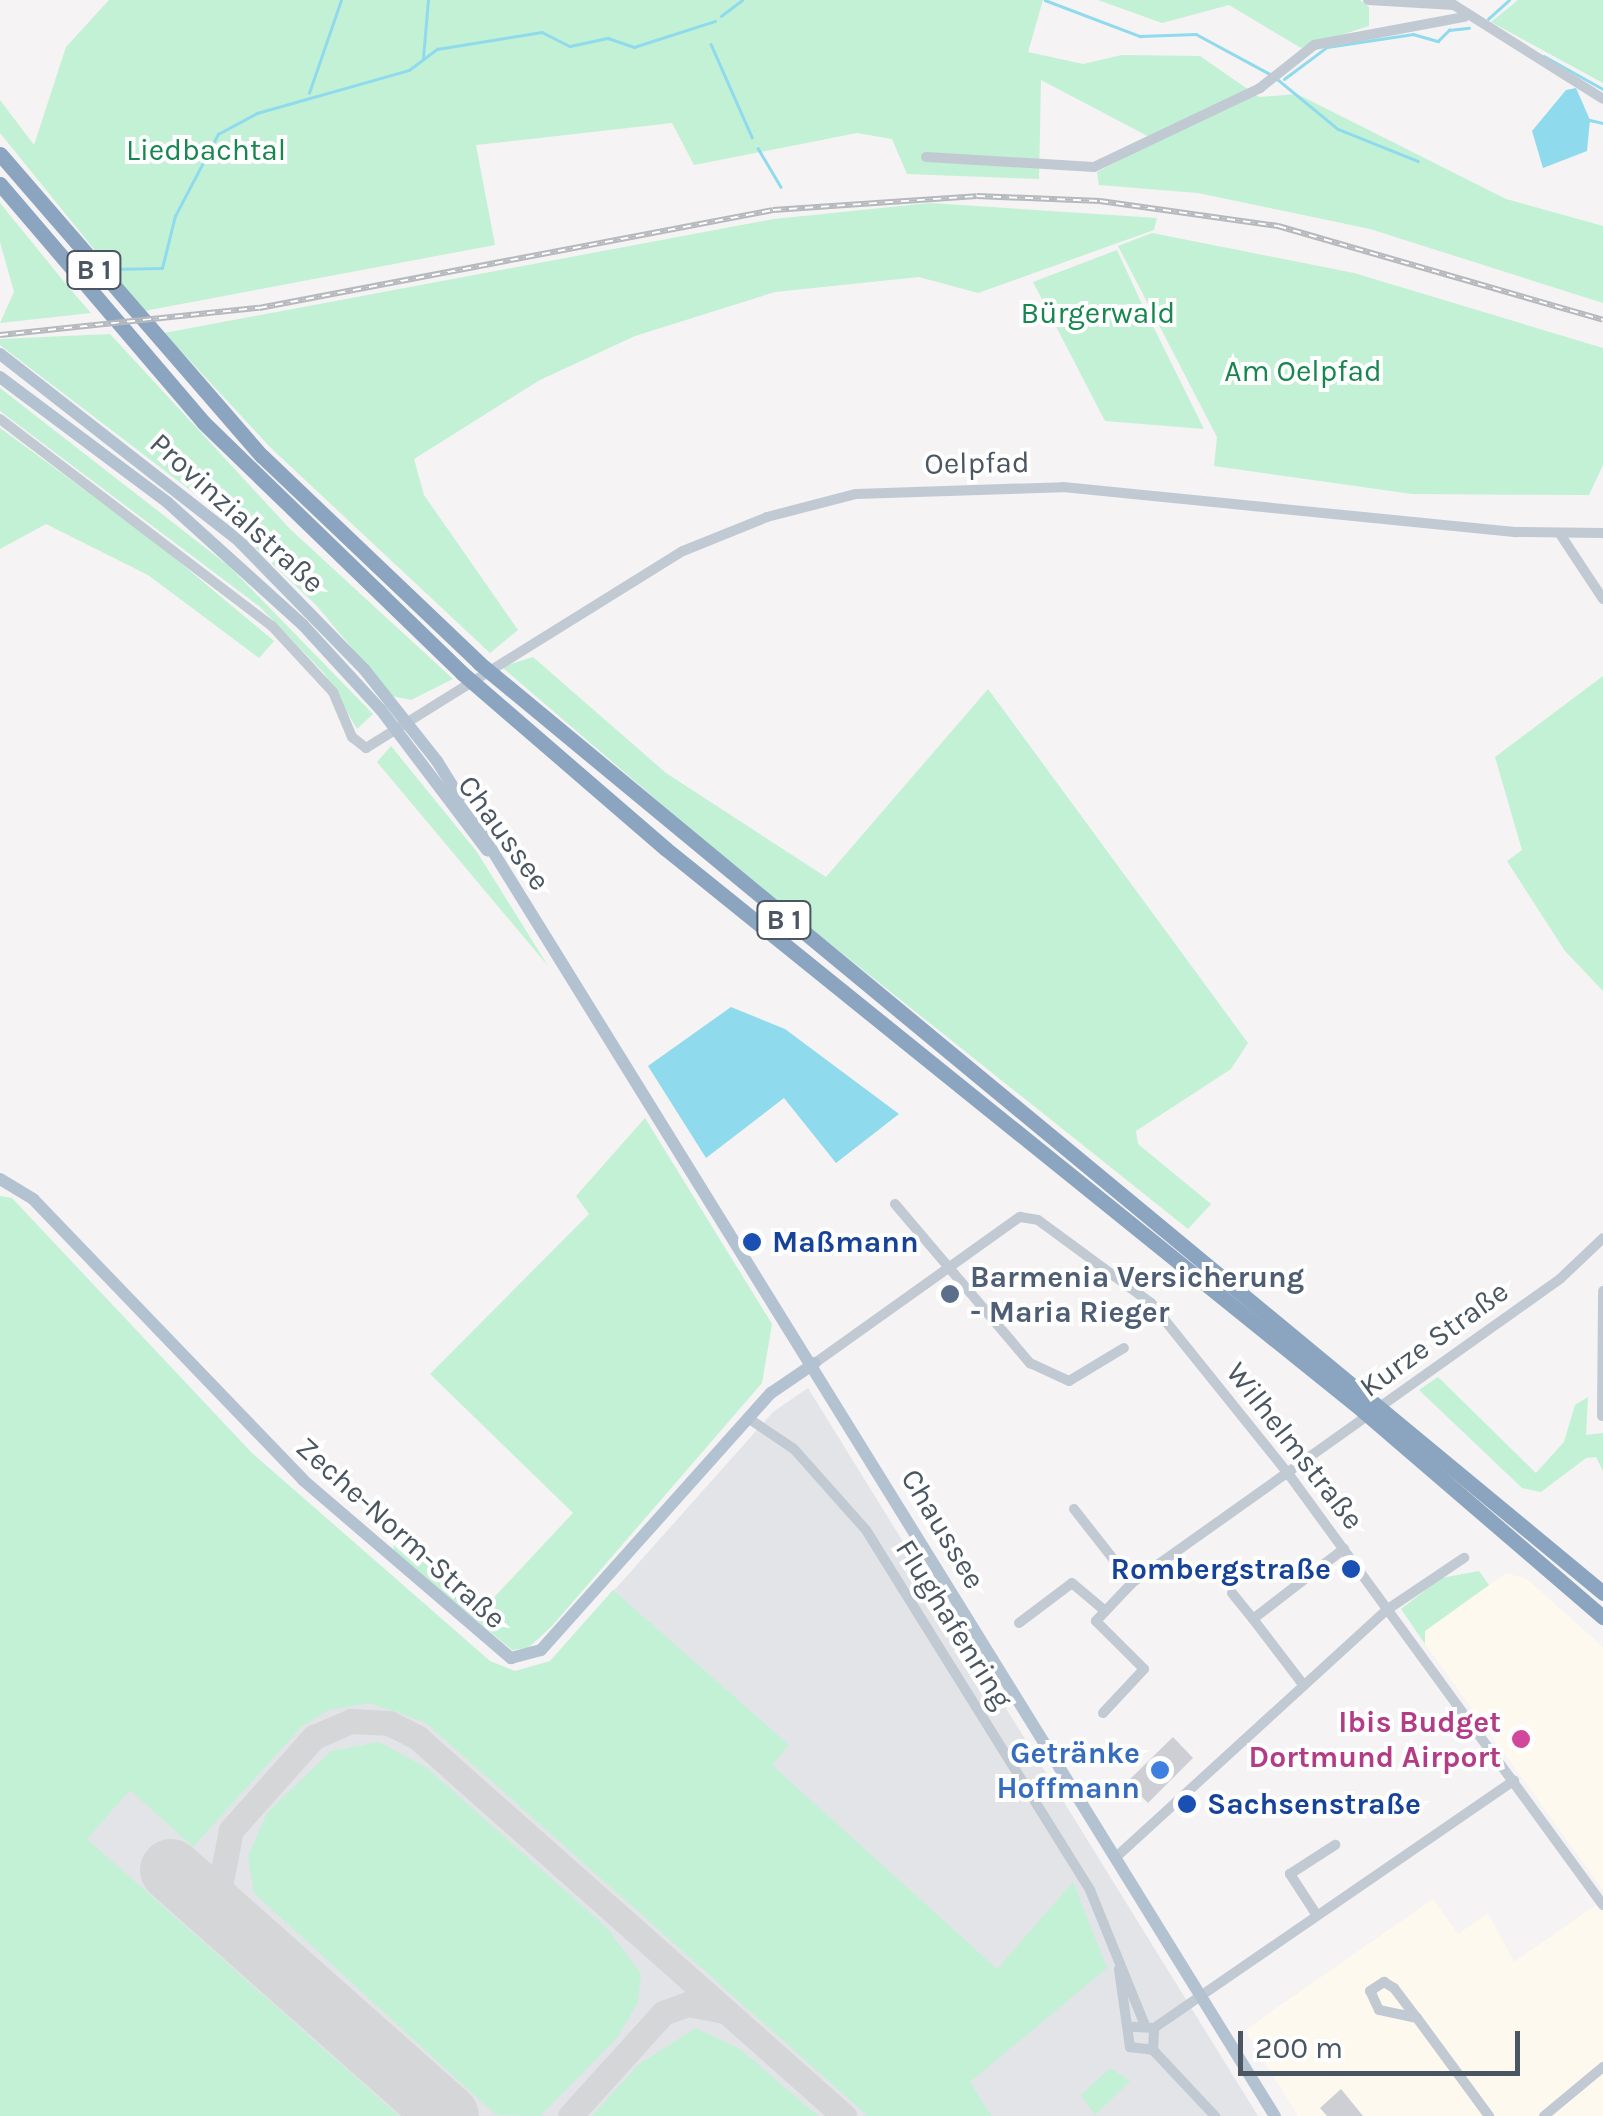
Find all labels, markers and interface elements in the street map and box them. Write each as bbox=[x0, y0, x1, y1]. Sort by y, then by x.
park label: Liedbachtal bbox=[126, 132, 286, 168]
road number: B 1 bbox=[64, 247, 124, 293]
park label: Bürgerwald bbox=[1021, 295, 1175, 331]
park label: Am Oelpfad bbox=[1224, 353, 1382, 389]
street label: Provinzialstraße bbox=[142, 425, 332, 601]
street label: Oelpfad bbox=[924, 444, 1030, 482]
street label: Chaussee bbox=[450, 768, 558, 898]
road number: B 1 bbox=[754, 897, 814, 943]
place label: Maßmann bbox=[772, 1224, 919, 1260]
marker: Maßmann bbox=[741, 1231, 763, 1253]
place label: Barmenia Versicherung - Maria Rieger bbox=[970, 1259, 1304, 1330]
street label: Kurze Straße bbox=[1353, 1273, 1515, 1405]
marker: Barmenia Versicherung - Maria Rieger bbox=[939, 1283, 961, 1305]
street label: Wilhelmstraße bbox=[1219, 1355, 1371, 1537]
street label: Zeche-Norm-Straße bbox=[289, 1429, 513, 1637]
street label: Chaussee bbox=[893, 1463, 993, 1595]
street label: Flughafenring bbox=[888, 1533, 1020, 1715]
place label: Rombergstraße bbox=[1111, 1551, 1331, 1587]
marker: Rombergstraße bbox=[1340, 1558, 1362, 1580]
place label: Ibis Budget Dortmund Airport bbox=[1249, 1704, 1501, 1774]
marker: Ibis Budget Dortmund Airport bbox=[1510, 1728, 1532, 1750]
place label: Getränke Hoffmann bbox=[996, 1735, 1140, 1806]
marker: Getränke Hoffmann bbox=[1149, 1759, 1171, 1781]
place label: Sachsenstraße bbox=[1207, 1786, 1421, 1822]
marker: Sachsenstraße bbox=[1176, 1793, 1198, 1815]
scale bar bbox=[1243, 2011, 1526, 2073]
text: 200 m bbox=[1255, 2030, 1343, 2066]

